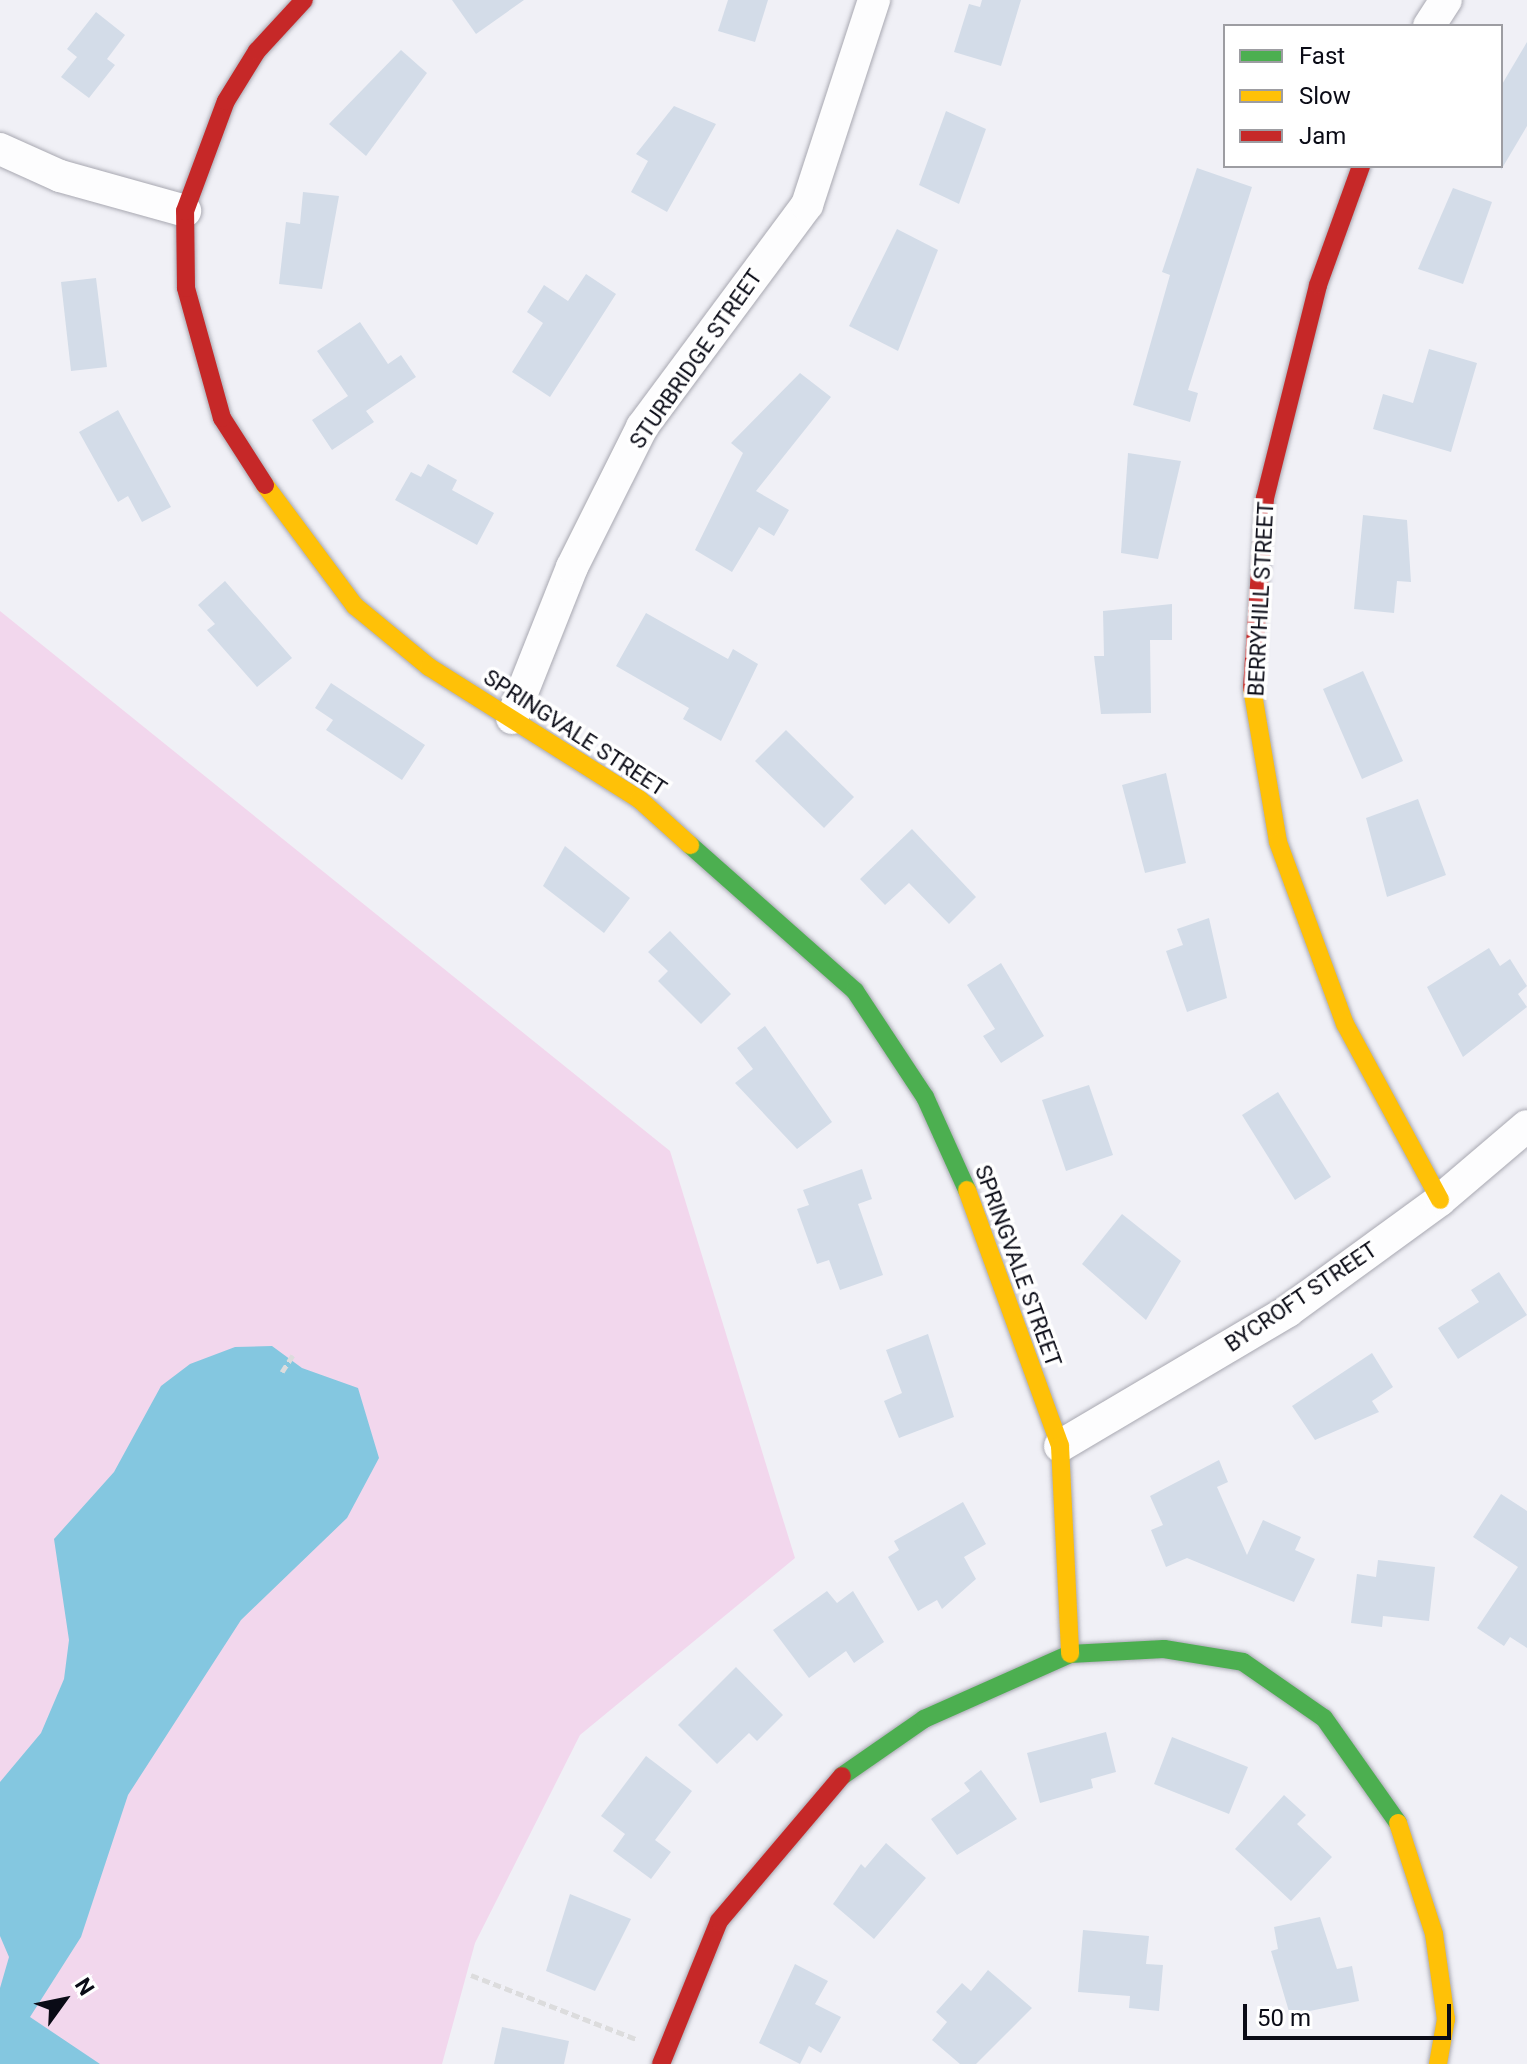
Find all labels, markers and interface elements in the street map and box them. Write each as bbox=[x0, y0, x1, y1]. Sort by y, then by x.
legend bbox=[1223, 24, 1503, 168]
text: Fast bbox=[1299, 42, 1345, 70]
text: Slow bbox=[1299, 82, 1351, 110]
text: Jam bbox=[1299, 122, 1346, 150]
street label: STURBRIDGE STREET bbox=[624, 264, 768, 454]
street label: BERRYHILL STREET bbox=[1243, 501, 1279, 697]
street label: SPRINGVALE STREET bbox=[479, 664, 671, 802]
street label: SPRINGVALE STREET bbox=[969, 1162, 1067, 1370]
street label: BYCROFT STREET bbox=[1220, 1236, 1382, 1358]
north arrow bbox=[24, 1960, 104, 2040]
text: N bbox=[70, 1973, 99, 2000]
scale bar bbox=[1247, 1988, 1455, 2038]
text: 50 m bbox=[1257, 2004, 1311, 2032]

